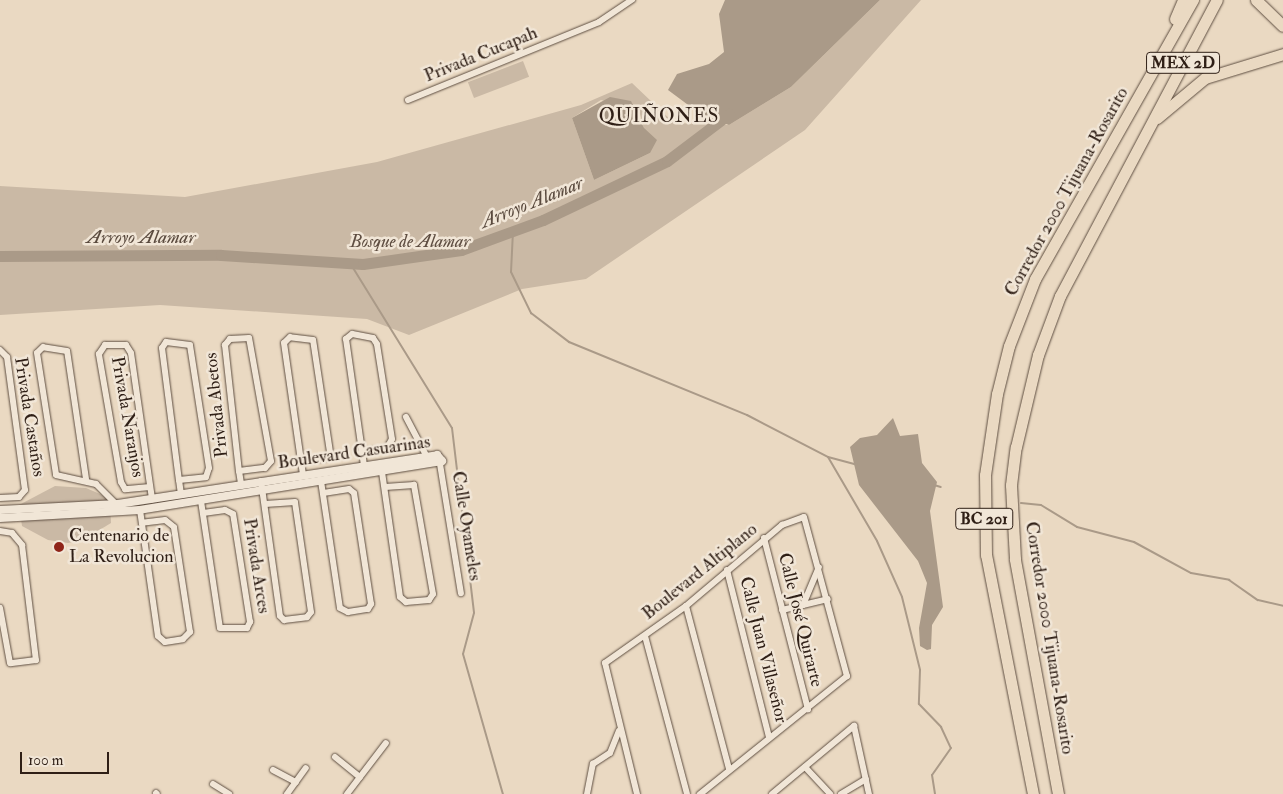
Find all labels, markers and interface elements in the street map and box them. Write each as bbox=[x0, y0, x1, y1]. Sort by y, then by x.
street label: Privada Cucapah bbox=[421, 23, 541, 87]
road number: MEX 2D bbox=[1146, 49, 1220, 76]
street label: Corredor 2000 Tijuana-Rosarito bbox=[1001, 84, 1133, 300]
district label: QUIÑONES bbox=[598, 106, 720, 128]
water label: Arroyo Alamar bbox=[477, 172, 587, 234]
water label: Arroyo Alamar bbox=[87, 227, 195, 249]
park label: Bosque de Alamar bbox=[350, 231, 470, 253]
street label: Privada Abetos bbox=[201, 351, 233, 459]
street label: Privada Naranjos bbox=[106, 355, 148, 479]
street label: Privada Castaños bbox=[9, 356, 49, 478]
street label: Boulevard Casuarinas bbox=[276, 432, 432, 474]
street label: Calle Oyameles bbox=[447, 470, 485, 582]
road number: BC 201 bbox=[955, 506, 1013, 532]
street label: Privada Arces bbox=[238, 517, 274, 615]
street label: Boulevard Altiplano bbox=[638, 519, 762, 625]
street label: Corredor 2000 Tijuana-Rosarito bbox=[1020, 520, 1078, 756]
place label: Centenario de La Revolucion bbox=[69, 526, 173, 568]
marker: Centenario de La Revolucion bbox=[53, 541, 65, 553]
street label: Calle José Quirarte bbox=[773, 551, 827, 689]
street label: Calle Juan Villaseñor bbox=[734, 575, 792, 725]
scale bar bbox=[22, 742, 111, 774]
text: 100 m bbox=[28, 751, 63, 770]

